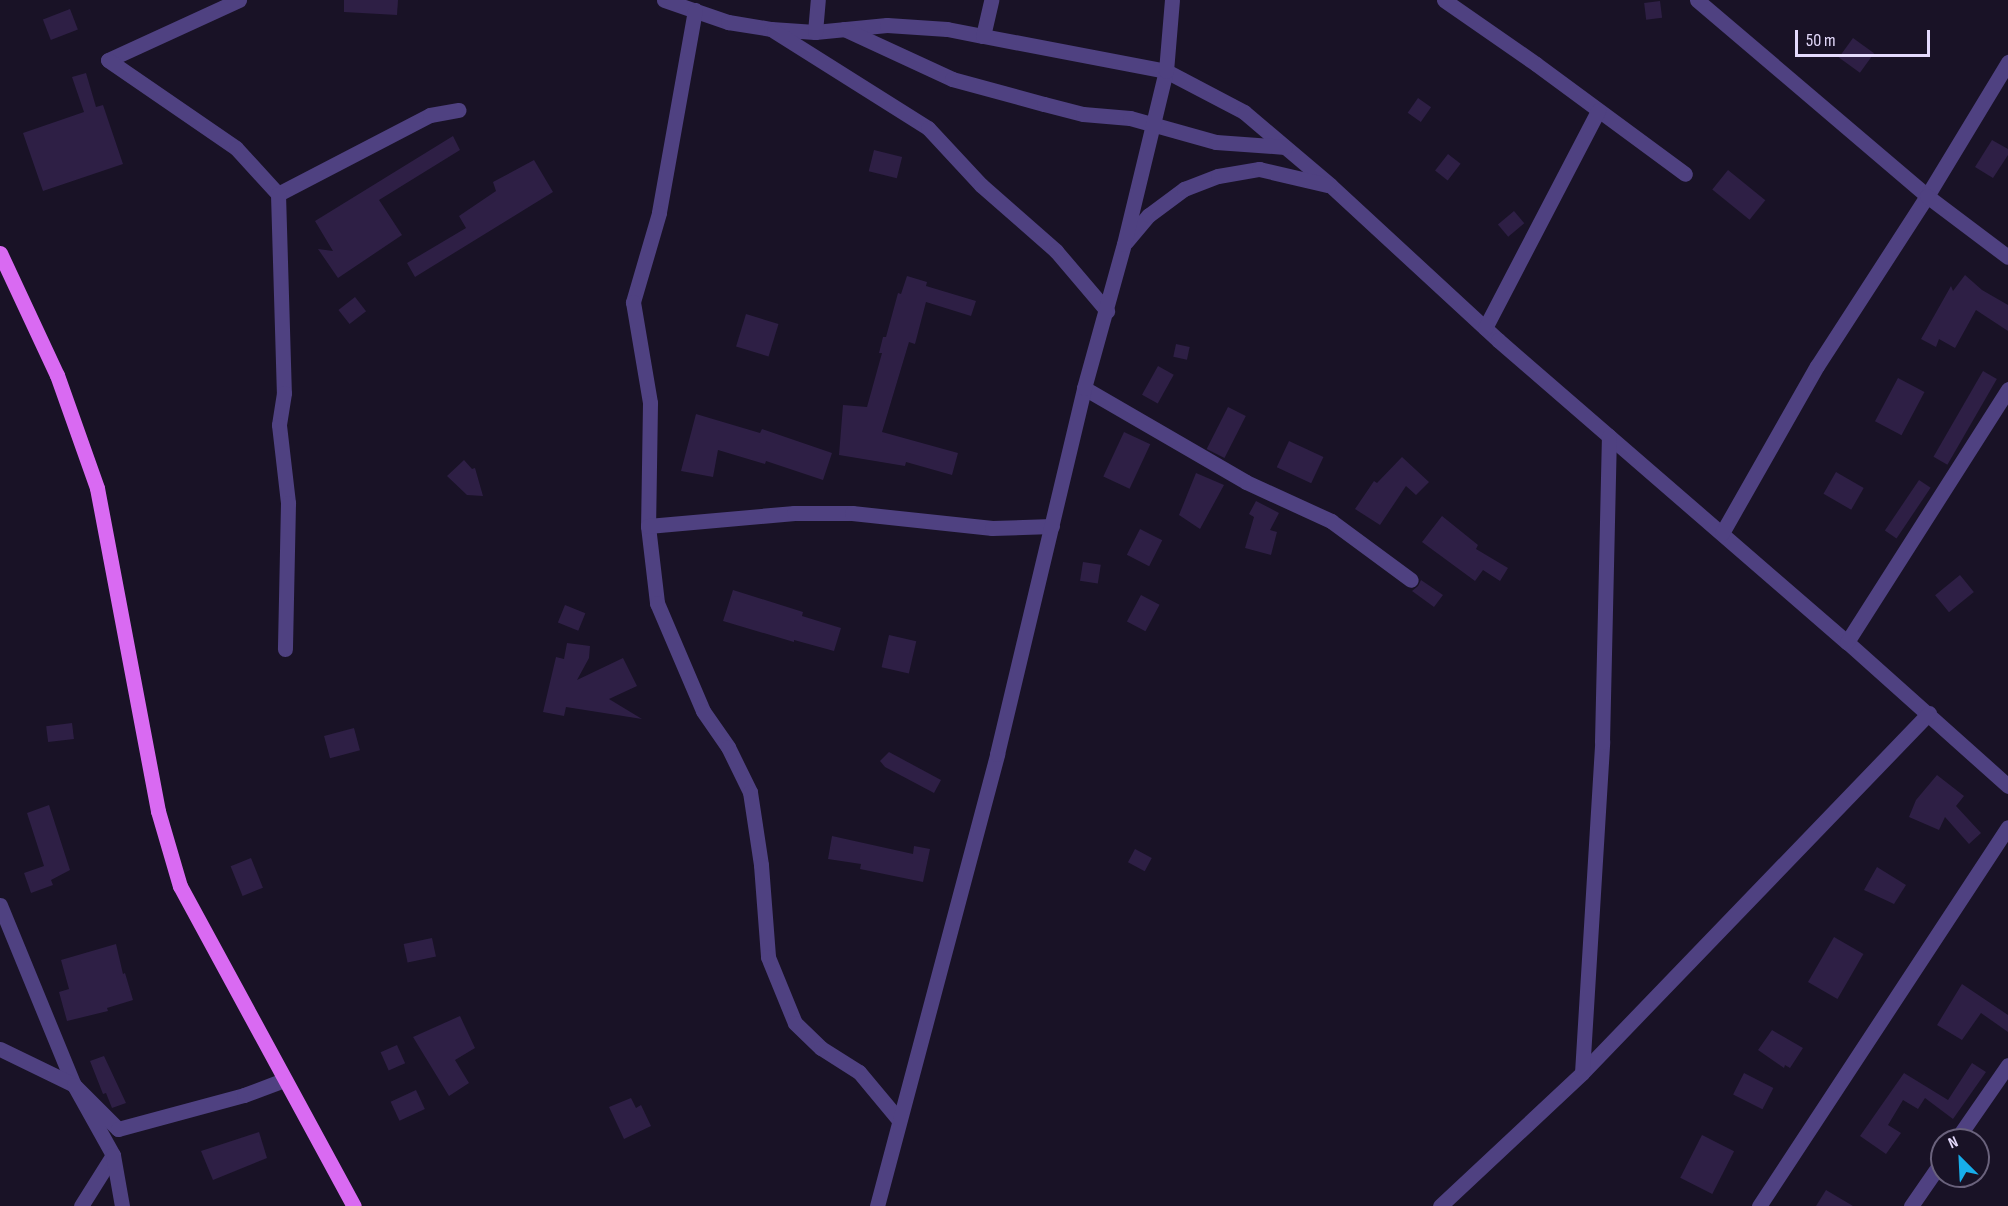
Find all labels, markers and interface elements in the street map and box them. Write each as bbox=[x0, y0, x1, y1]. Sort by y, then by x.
scale bar bbox=[1798, 18, 1933, 56]
text: 50 m bbox=[1806, 30, 1836, 51]
north arrow bbox=[1930, 1128, 1990, 1188]
text: N bbox=[1946, 1133, 1961, 1153]

